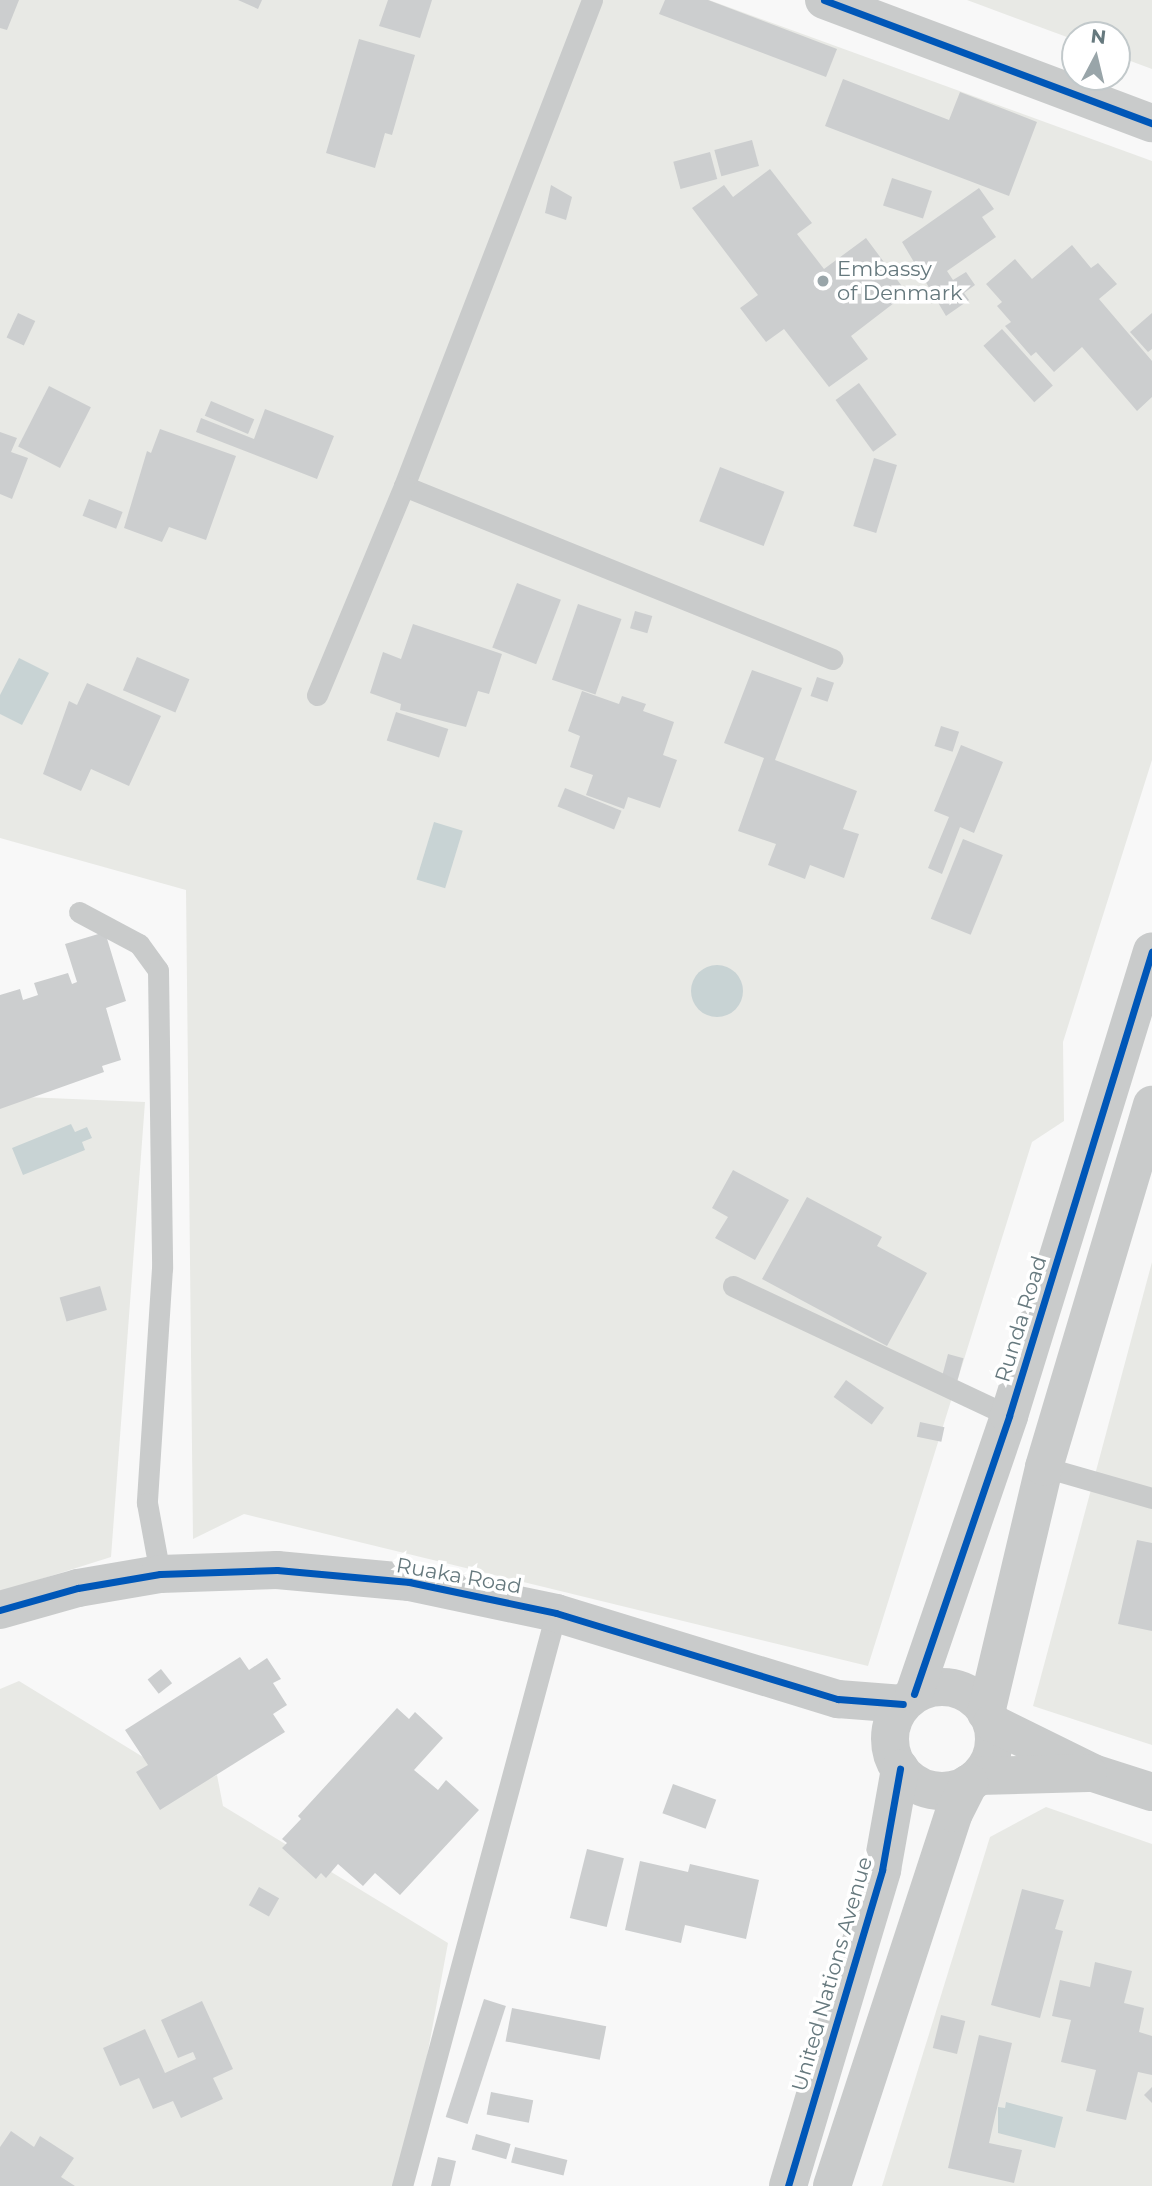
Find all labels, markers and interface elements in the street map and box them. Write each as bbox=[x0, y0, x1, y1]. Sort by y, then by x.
north arrow bbox=[1061, 21, 1131, 91]
text: N bbox=[1089, 24, 1107, 49]
place label: Embassy of Denmark bbox=[837, 256, 963, 306]
marker: Embassy of Denmark bbox=[815, 273, 831, 289]
street label: Runda Road bbox=[990, 1253, 1052, 1385]
street label: Ruaka Road bbox=[394, 1553, 524, 1599]
street label: United Nations Avenue bbox=[786, 1854, 878, 2094]

